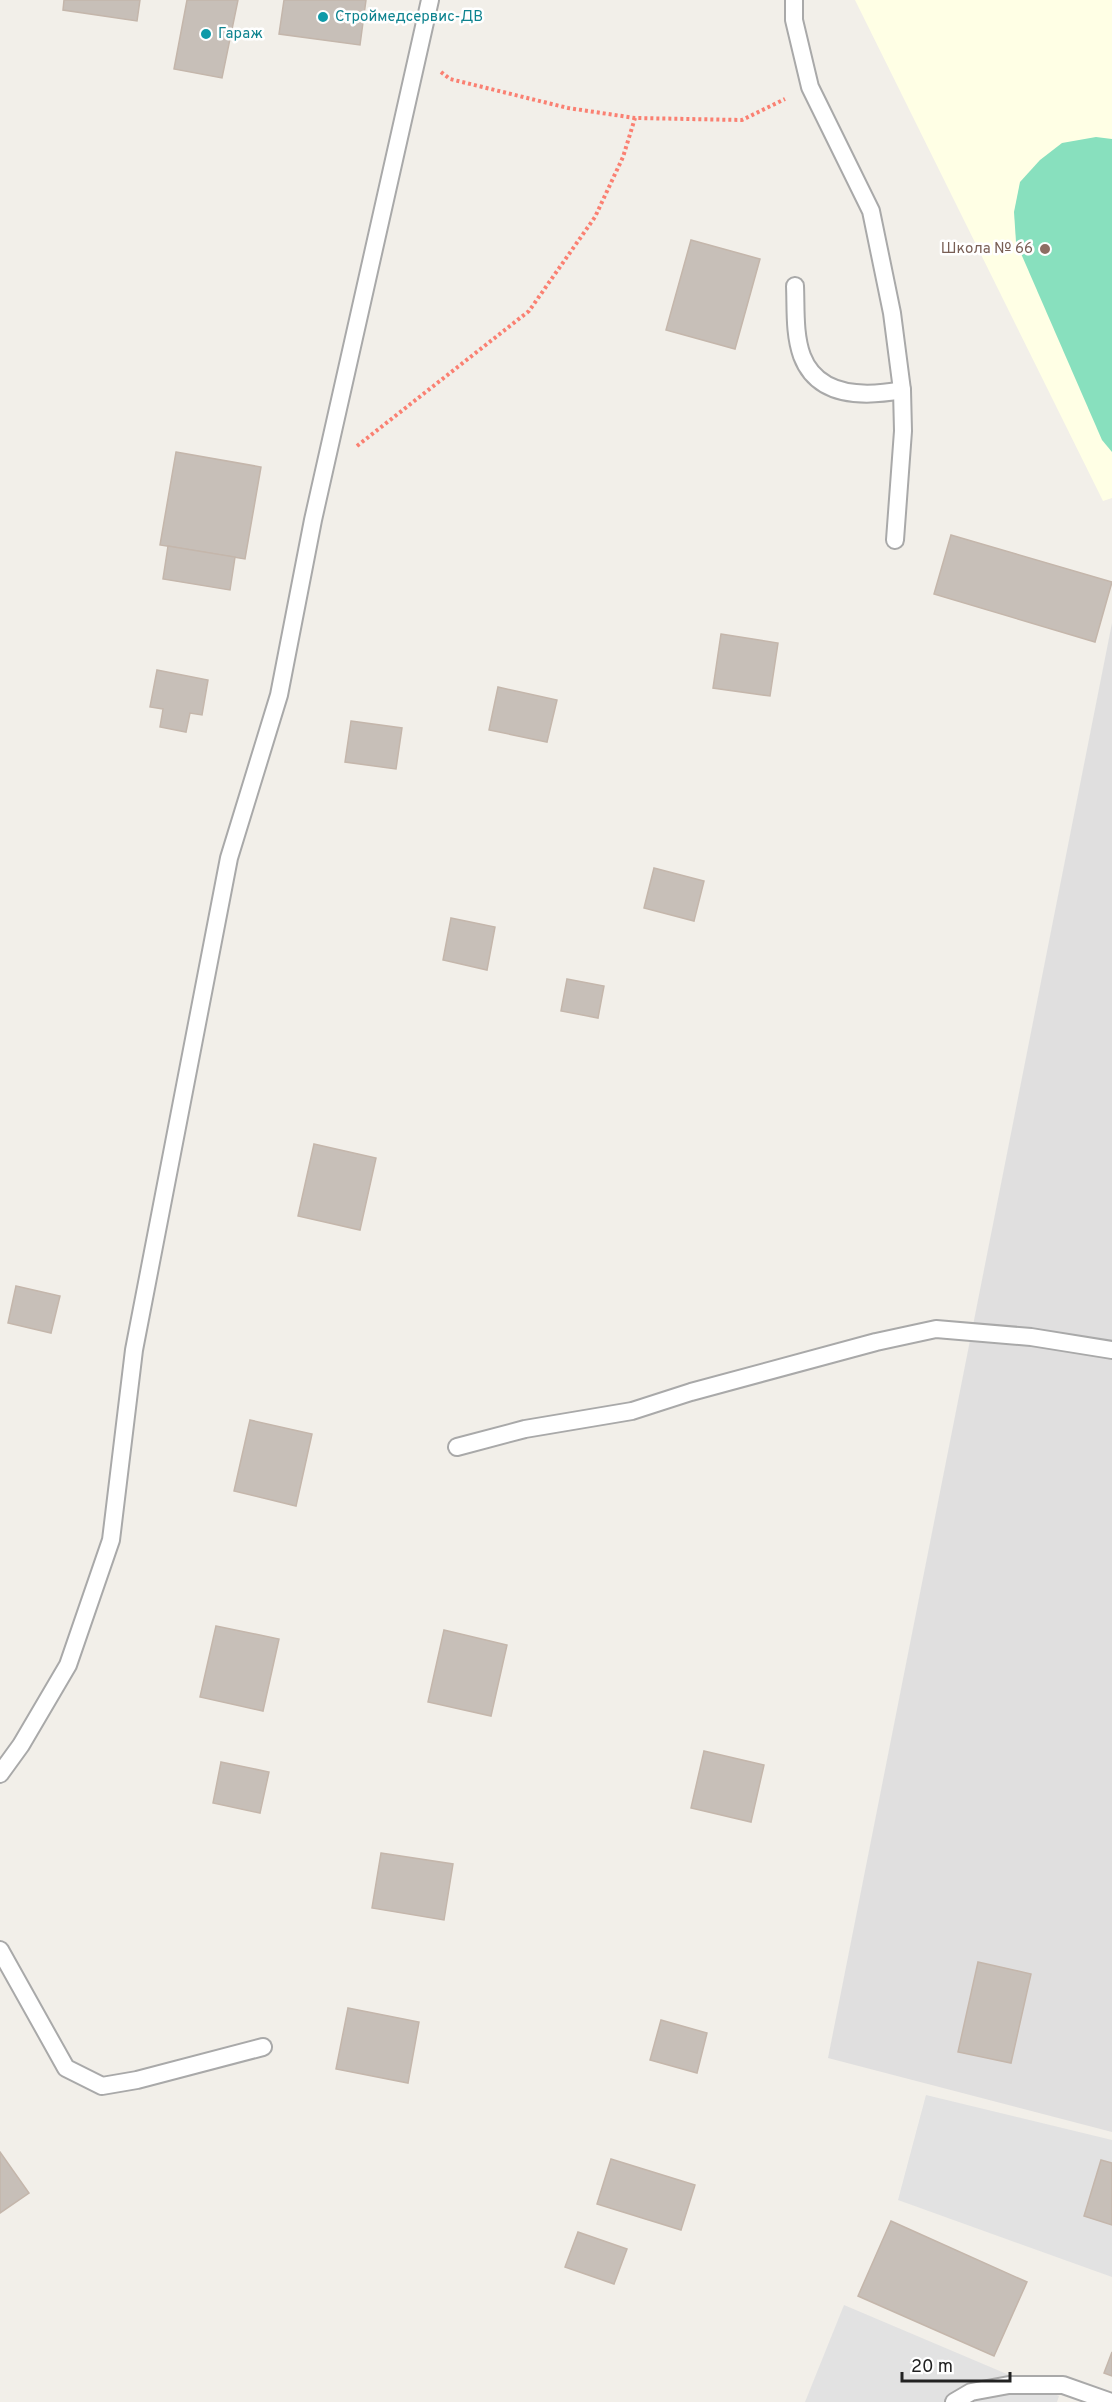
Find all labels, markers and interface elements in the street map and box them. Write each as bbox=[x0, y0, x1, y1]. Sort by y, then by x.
place label: Строймедсервис-ДВ bbox=[335, 8, 483, 27]
marker: Строймедсервис-ДВ bbox=[316, 10, 330, 24]
place label: Гараж bbox=[218, 25, 263, 44]
marker: Гараж bbox=[199, 27, 213, 41]
place label: Школа № 66 bbox=[941, 240, 1033, 259]
marker: Школа № 66 bbox=[1038, 242, 1052, 256]
scale bar bbox=[902, 2345, 1010, 2383]
text: 20 m bbox=[911, 2356, 953, 2379]

